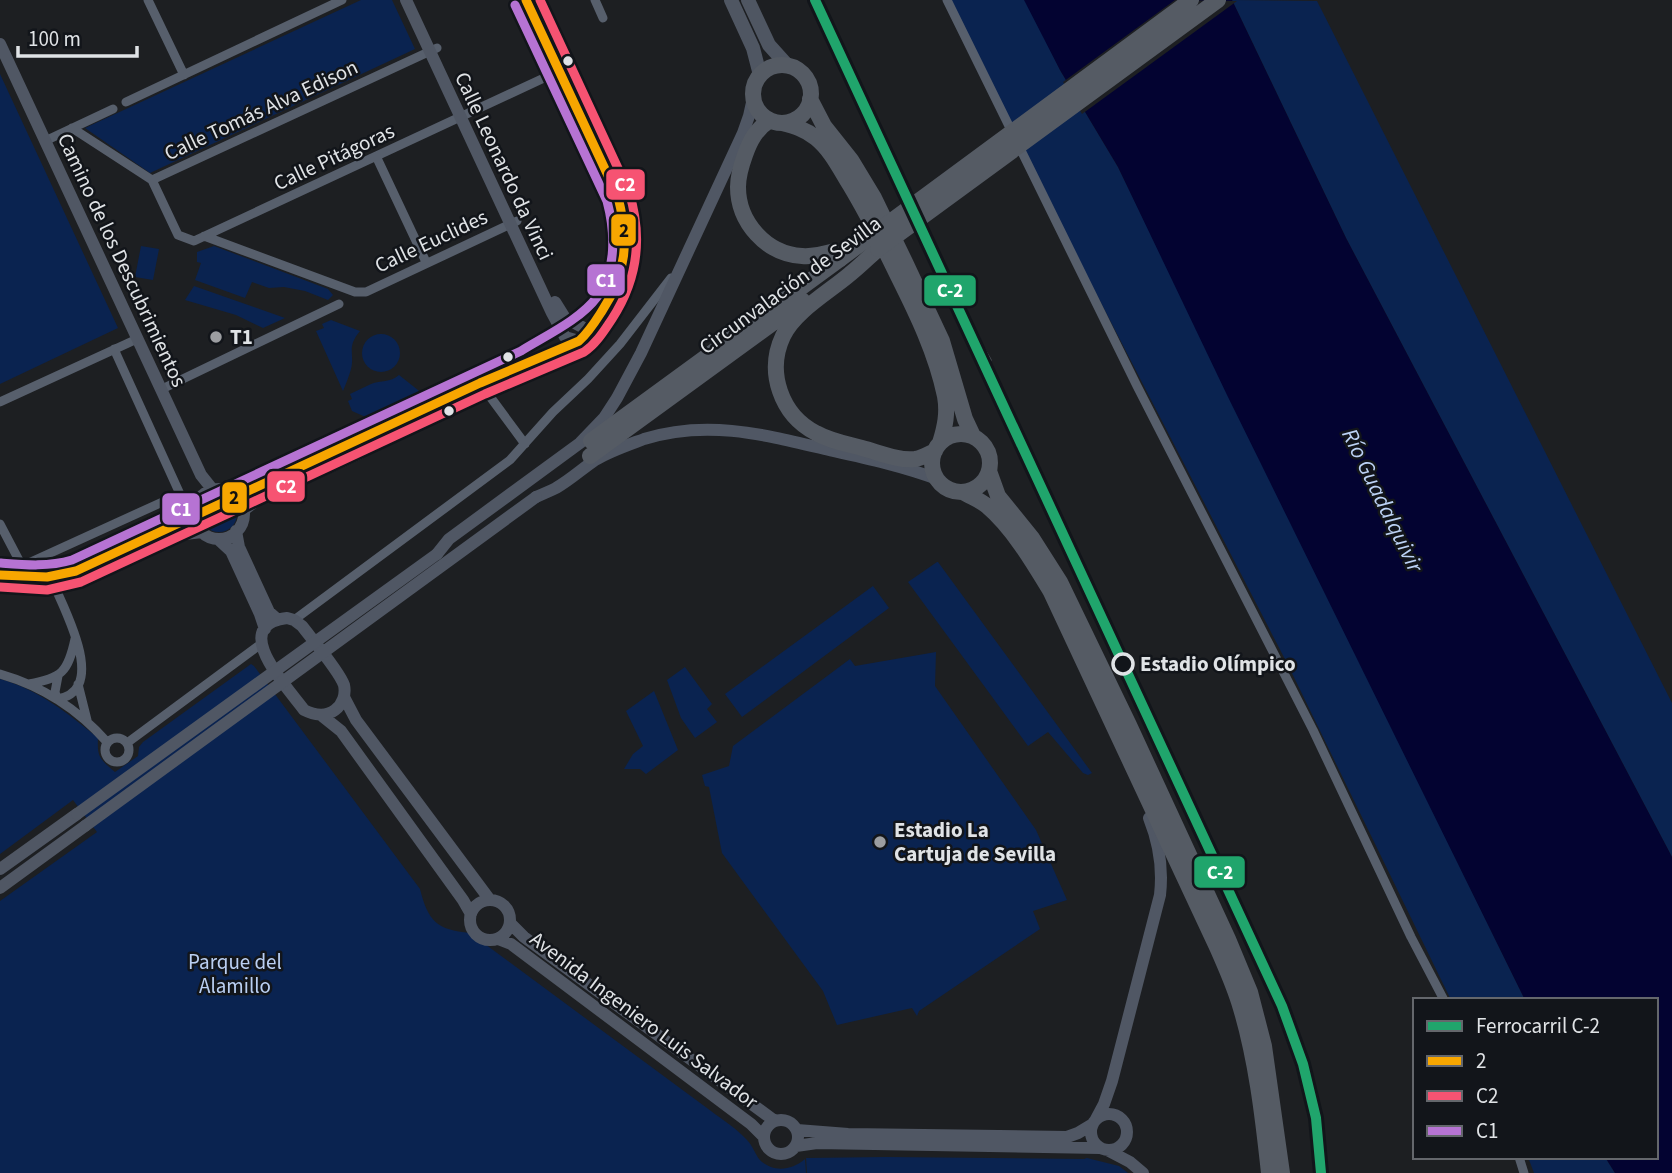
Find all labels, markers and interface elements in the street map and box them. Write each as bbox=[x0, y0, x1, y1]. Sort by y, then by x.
scale bar bbox=[18, 14, 136, 58]
text: 100 m bbox=[28, 24, 81, 54]
street label: Calle Tomás Alva Edison bbox=[159, 52, 363, 168]
unlabelled marker bbox=[561, 54, 575, 68]
street label: Calle Leonardo da Vinci bbox=[447, 67, 561, 265]
street label: Calle Pitágoras bbox=[269, 116, 399, 198]
street label: Camino de los Descubrimientos bbox=[50, 128, 194, 392]
line badge: C2 bbox=[605, 168, 646, 201]
text: C2 bbox=[614, 172, 636, 199]
street label: Calle Euclides bbox=[370, 202, 493, 280]
street label: Circunvalación de Sevilla bbox=[693, 209, 887, 361]
line badge: 2 bbox=[610, 213, 637, 247]
text: 2 bbox=[619, 218, 629, 245]
line badge: C1 bbox=[586, 263, 626, 297]
text: C1 bbox=[595, 268, 617, 295]
line badge: C-2 bbox=[923, 274, 977, 307]
text: C-2 bbox=[937, 278, 963, 305]
place label: T1 bbox=[230, 322, 253, 352]
marker: T1 bbox=[208, 329, 224, 345]
unlabelled marker bbox=[501, 350, 515, 364]
unlabelled marker bbox=[442, 404, 456, 418]
water label: Río Guadalquivir bbox=[1333, 423, 1432, 579]
line badge: C2 bbox=[266, 470, 306, 503]
text: C2 bbox=[275, 474, 297, 501]
line badge: 2 bbox=[221, 481, 248, 514]
text: 2 bbox=[229, 485, 239, 512]
line badge: C1 bbox=[161, 492, 201, 526]
text: C1 bbox=[170, 497, 192, 524]
place label: Estadio Olímpico bbox=[1140, 649, 1296, 679]
marker: Estadio Olímpico bbox=[1112, 653, 1134, 675]
place label: Estadio La Cartuja de Sevilla bbox=[894, 815, 1056, 869]
marker: Estadio La Cartuja de Sevilla bbox=[872, 834, 888, 850]
line badge: C-2 bbox=[1193, 855, 1246, 889]
text: C-2 bbox=[1207, 860, 1233, 887]
street label: Avenida Ingeniero Luis Salvador bbox=[524, 924, 765, 1116]
park label: Parque del Alamillo bbox=[188, 947, 282, 1001]
legend bbox=[1413, 998, 1658, 1159]
text: Ferrocarril C-2 bbox=[1476, 1011, 1600, 1041]
text: 2 bbox=[1476, 1046, 1486, 1076]
text: C2 bbox=[1476, 1081, 1498, 1111]
text: C1 bbox=[1476, 1116, 1498, 1146]

